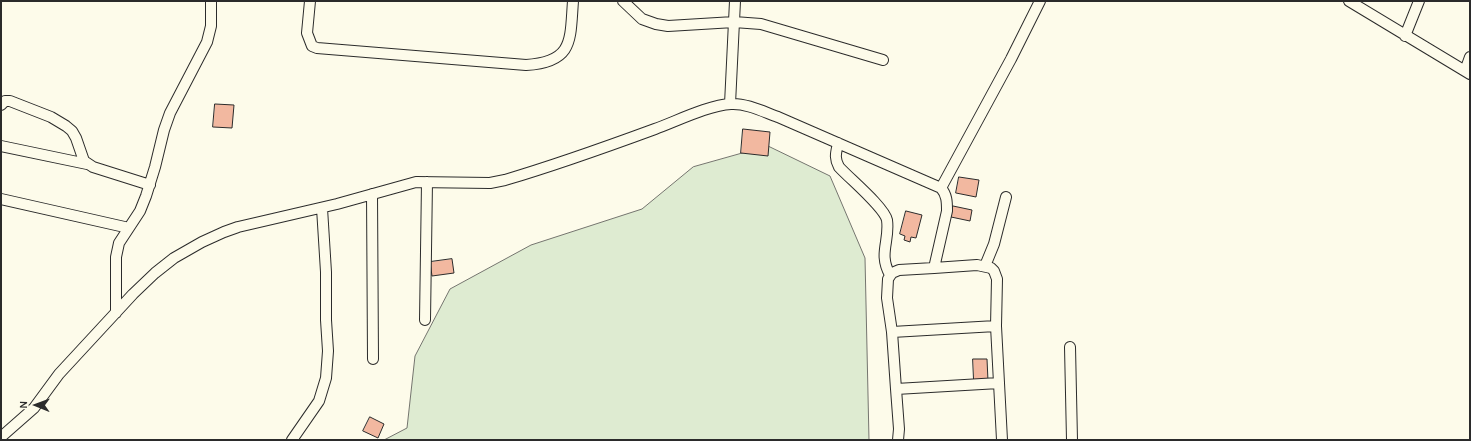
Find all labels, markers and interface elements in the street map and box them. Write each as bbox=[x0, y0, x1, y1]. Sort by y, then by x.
north arrow bbox=[16, 385, 56, 425]
text: N bbox=[17, 401, 30, 409]

